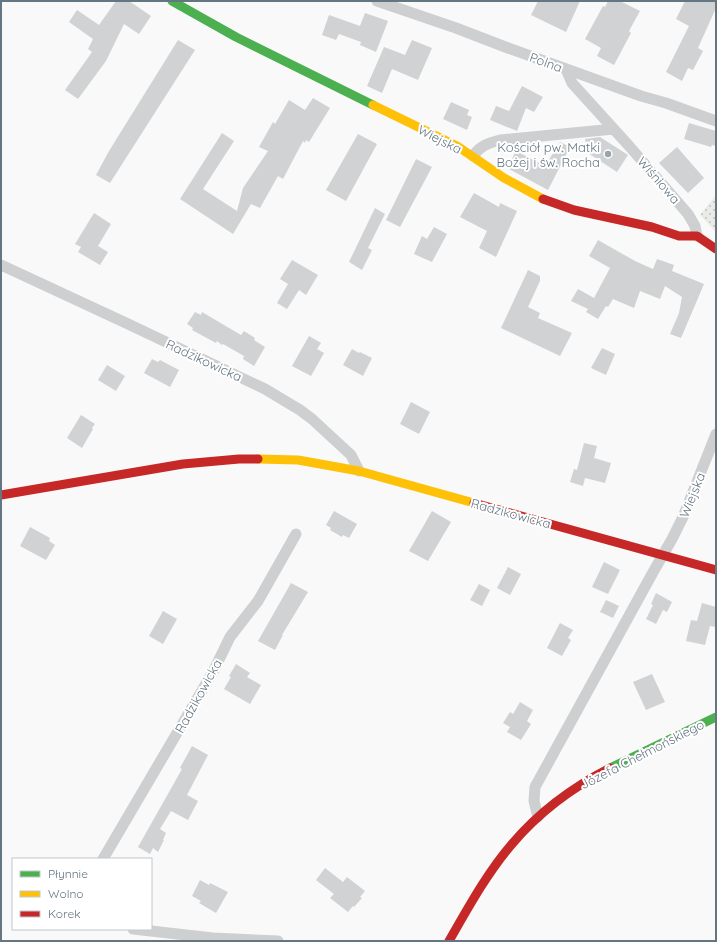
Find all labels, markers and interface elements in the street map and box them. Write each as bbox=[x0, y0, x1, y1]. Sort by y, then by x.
street label: Polna bbox=[527, 49, 565, 75]
street label: Wiejska bbox=[415, 121, 465, 157]
place label: Kościół pw. Matki Bożej i św. Rocha bbox=[496, 139, 600, 170]
marker: Kościół pw. Matki Bożej i św. Rocha bbox=[603, 149, 613, 159]
street label: Wiśniowa bbox=[634, 153, 684, 207]
street label: Radzikowicka bbox=[163, 335, 245, 385]
street label: Wiejska bbox=[676, 470, 708, 520]
street label: Radzikowicka bbox=[469, 495, 553, 531]
street label: Radzikowicka bbox=[171, 656, 225, 736]
street label: Józefa Chełmońskiego bbox=[577, 716, 707, 792]
legend bbox=[12, 858, 152, 930]
text: Płynnie bbox=[48, 866, 88, 881]
text: Wolno bbox=[48, 886, 84, 901]
text: Korek bbox=[48, 906, 81, 921]

